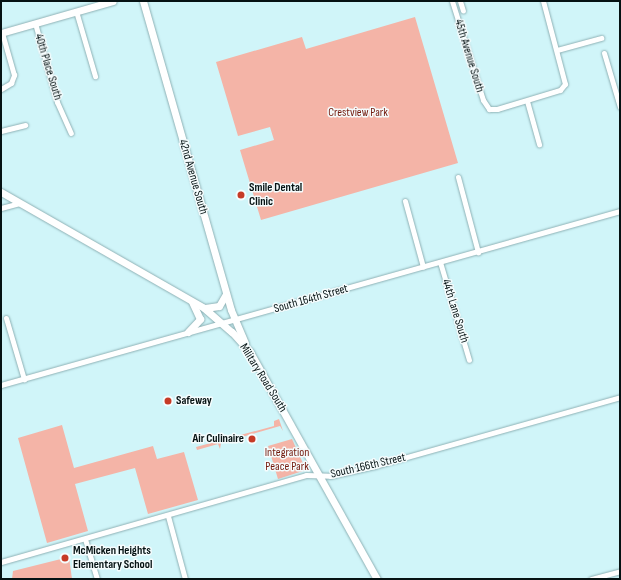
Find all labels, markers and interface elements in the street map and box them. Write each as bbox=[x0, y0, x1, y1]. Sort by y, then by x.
street label: 45th Avenue South bbox=[451, 18, 487, 94]
street label: 40th Place South bbox=[31, 32, 65, 102]
park label: Crestview Park bbox=[328, 106, 388, 120]
street label: 42nd Avenue South bbox=[175, 138, 211, 216]
place label: Smile Dental Clinic bbox=[249, 181, 302, 209]
marker: Smile Dental Clinic bbox=[236, 190, 246, 200]
street label: 44th Lane South bbox=[439, 278, 471, 344]
street label: South 164th Street bbox=[272, 282, 350, 316]
street label: Military Road South bbox=[236, 341, 290, 415]
place label: Safeway bbox=[176, 394, 212, 408]
marker: Safeway bbox=[163, 396, 173, 406]
place label: Air Culinaire bbox=[193, 432, 244, 446]
marker: Air Culinaire bbox=[247, 434, 257, 444]
park label: Integration Peace Park bbox=[265, 446, 309, 474]
street label: South 166th Street bbox=[329, 450, 407, 482]
place label: McMicken Heights Elementary School bbox=[73, 544, 153, 572]
marker: McMicken Heights Elementary School bbox=[60, 553, 70, 563]

